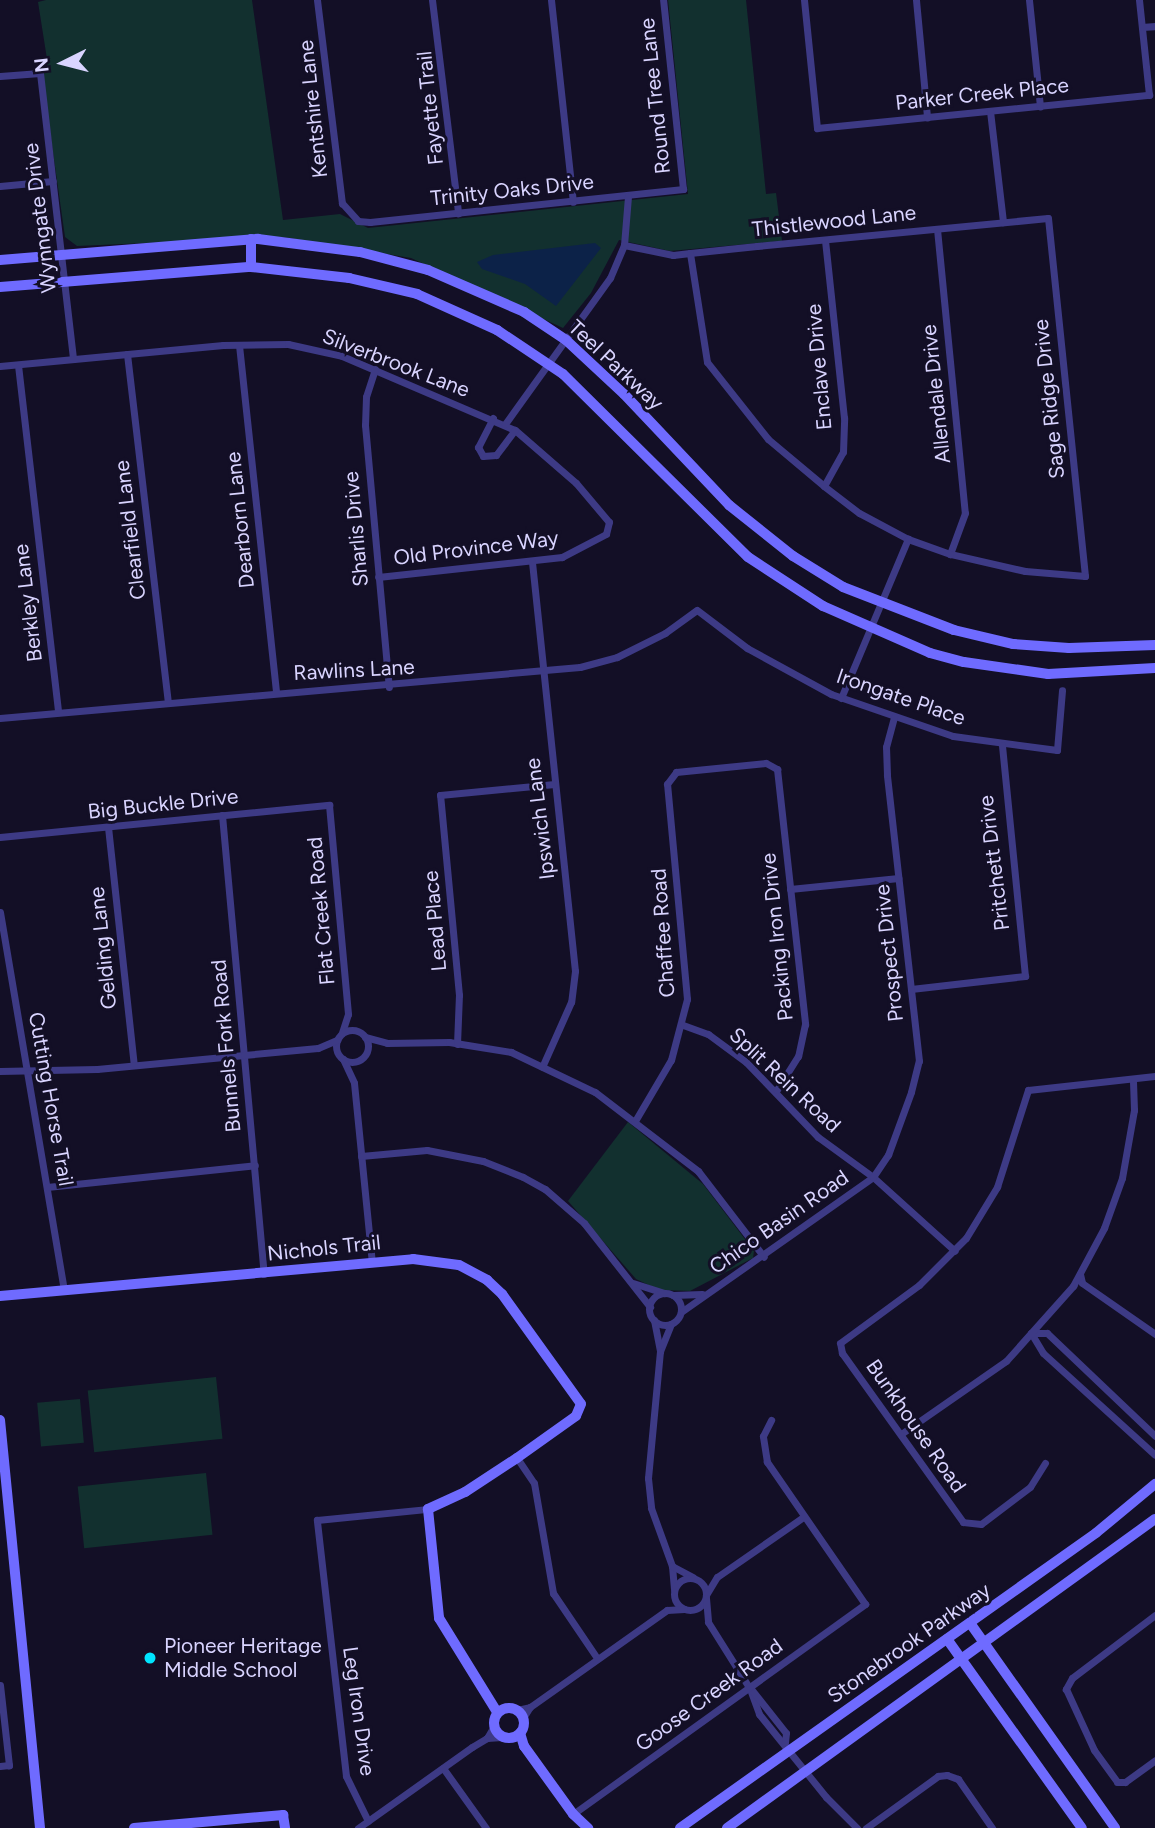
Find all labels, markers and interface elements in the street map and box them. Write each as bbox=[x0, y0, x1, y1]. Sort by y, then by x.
street label: Round Tree Lane bbox=[634, 17, 676, 175]
north arrow bbox=[28, 28, 98, 98]
street label: Kentshire Lane bbox=[293, 39, 333, 179]
street label: Fayette Trail bbox=[411, 50, 449, 166]
text: N bbox=[29, 57, 54, 74]
street label: Parker Creek Place bbox=[894, 72, 1070, 116]
street label: Wynngate Drive bbox=[18, 142, 62, 294]
street label: Trinity Oaks Drive bbox=[429, 169, 595, 211]
street label: Thistlewood Lane bbox=[751, 200, 917, 242]
street label: Enclave Drive bbox=[801, 303, 837, 431]
street label: Teel Parkway bbox=[563, 315, 669, 415]
street label: Sage Ridge Drive bbox=[1028, 318, 1070, 480]
street label: Silverbrook Lane bbox=[319, 323, 473, 403]
street label: Allendale Drive bbox=[916, 323, 956, 465]
street label: Dearborn Lane bbox=[220, 451, 260, 589]
street label: Clearfield Lane bbox=[109, 459, 151, 601]
street label: Sharlis Drive bbox=[338, 470, 374, 588]
street label: Old Province Way bbox=[392, 525, 560, 571]
street label: Berkley Lane bbox=[8, 543, 48, 663]
street label: Rawlins Lane bbox=[293, 654, 415, 686]
street label: Irongate Place bbox=[833, 663, 969, 731]
street label: Ipswich Lane bbox=[520, 757, 560, 881]
street label: Big Buckle Drive bbox=[87, 784, 239, 824]
street label: Pritchett Drive bbox=[973, 794, 1015, 932]
street label: Flat Creek Road bbox=[302, 836, 340, 986]
street label: Packing Iron Drive bbox=[756, 852, 798, 1022]
street label: Chaffee Road bbox=[646, 868, 680, 998]
street label: Lead Place bbox=[418, 870, 452, 972]
street label: Prospect Drive bbox=[869, 883, 909, 1023]
street label: Gelding Lane bbox=[84, 885, 122, 1011]
street label: Bunnels Fork Road bbox=[206, 959, 246, 1133]
street label: Cutting Horse Trail bbox=[23, 1010, 79, 1188]
street label: Split Rein Road bbox=[724, 1022, 846, 1138]
street label: Chico Basin Road bbox=[705, 1165, 853, 1279]
street label: Nichols Trail bbox=[266, 1230, 382, 1266]
street label: Bunkhouse Road bbox=[861, 1355, 971, 1497]
street label: Stonebrook Parkway bbox=[823, 1577, 995, 1709]
place label: Pioneer Heritage Middle School bbox=[164, 1633, 322, 1683]
street label: Goose Creek Road bbox=[631, 1633, 787, 1757]
street label: Leg Iron Drive bbox=[337, 1645, 381, 1777]
marker: Pioneer Heritage Middle School bbox=[142, 1650, 158, 1666]

